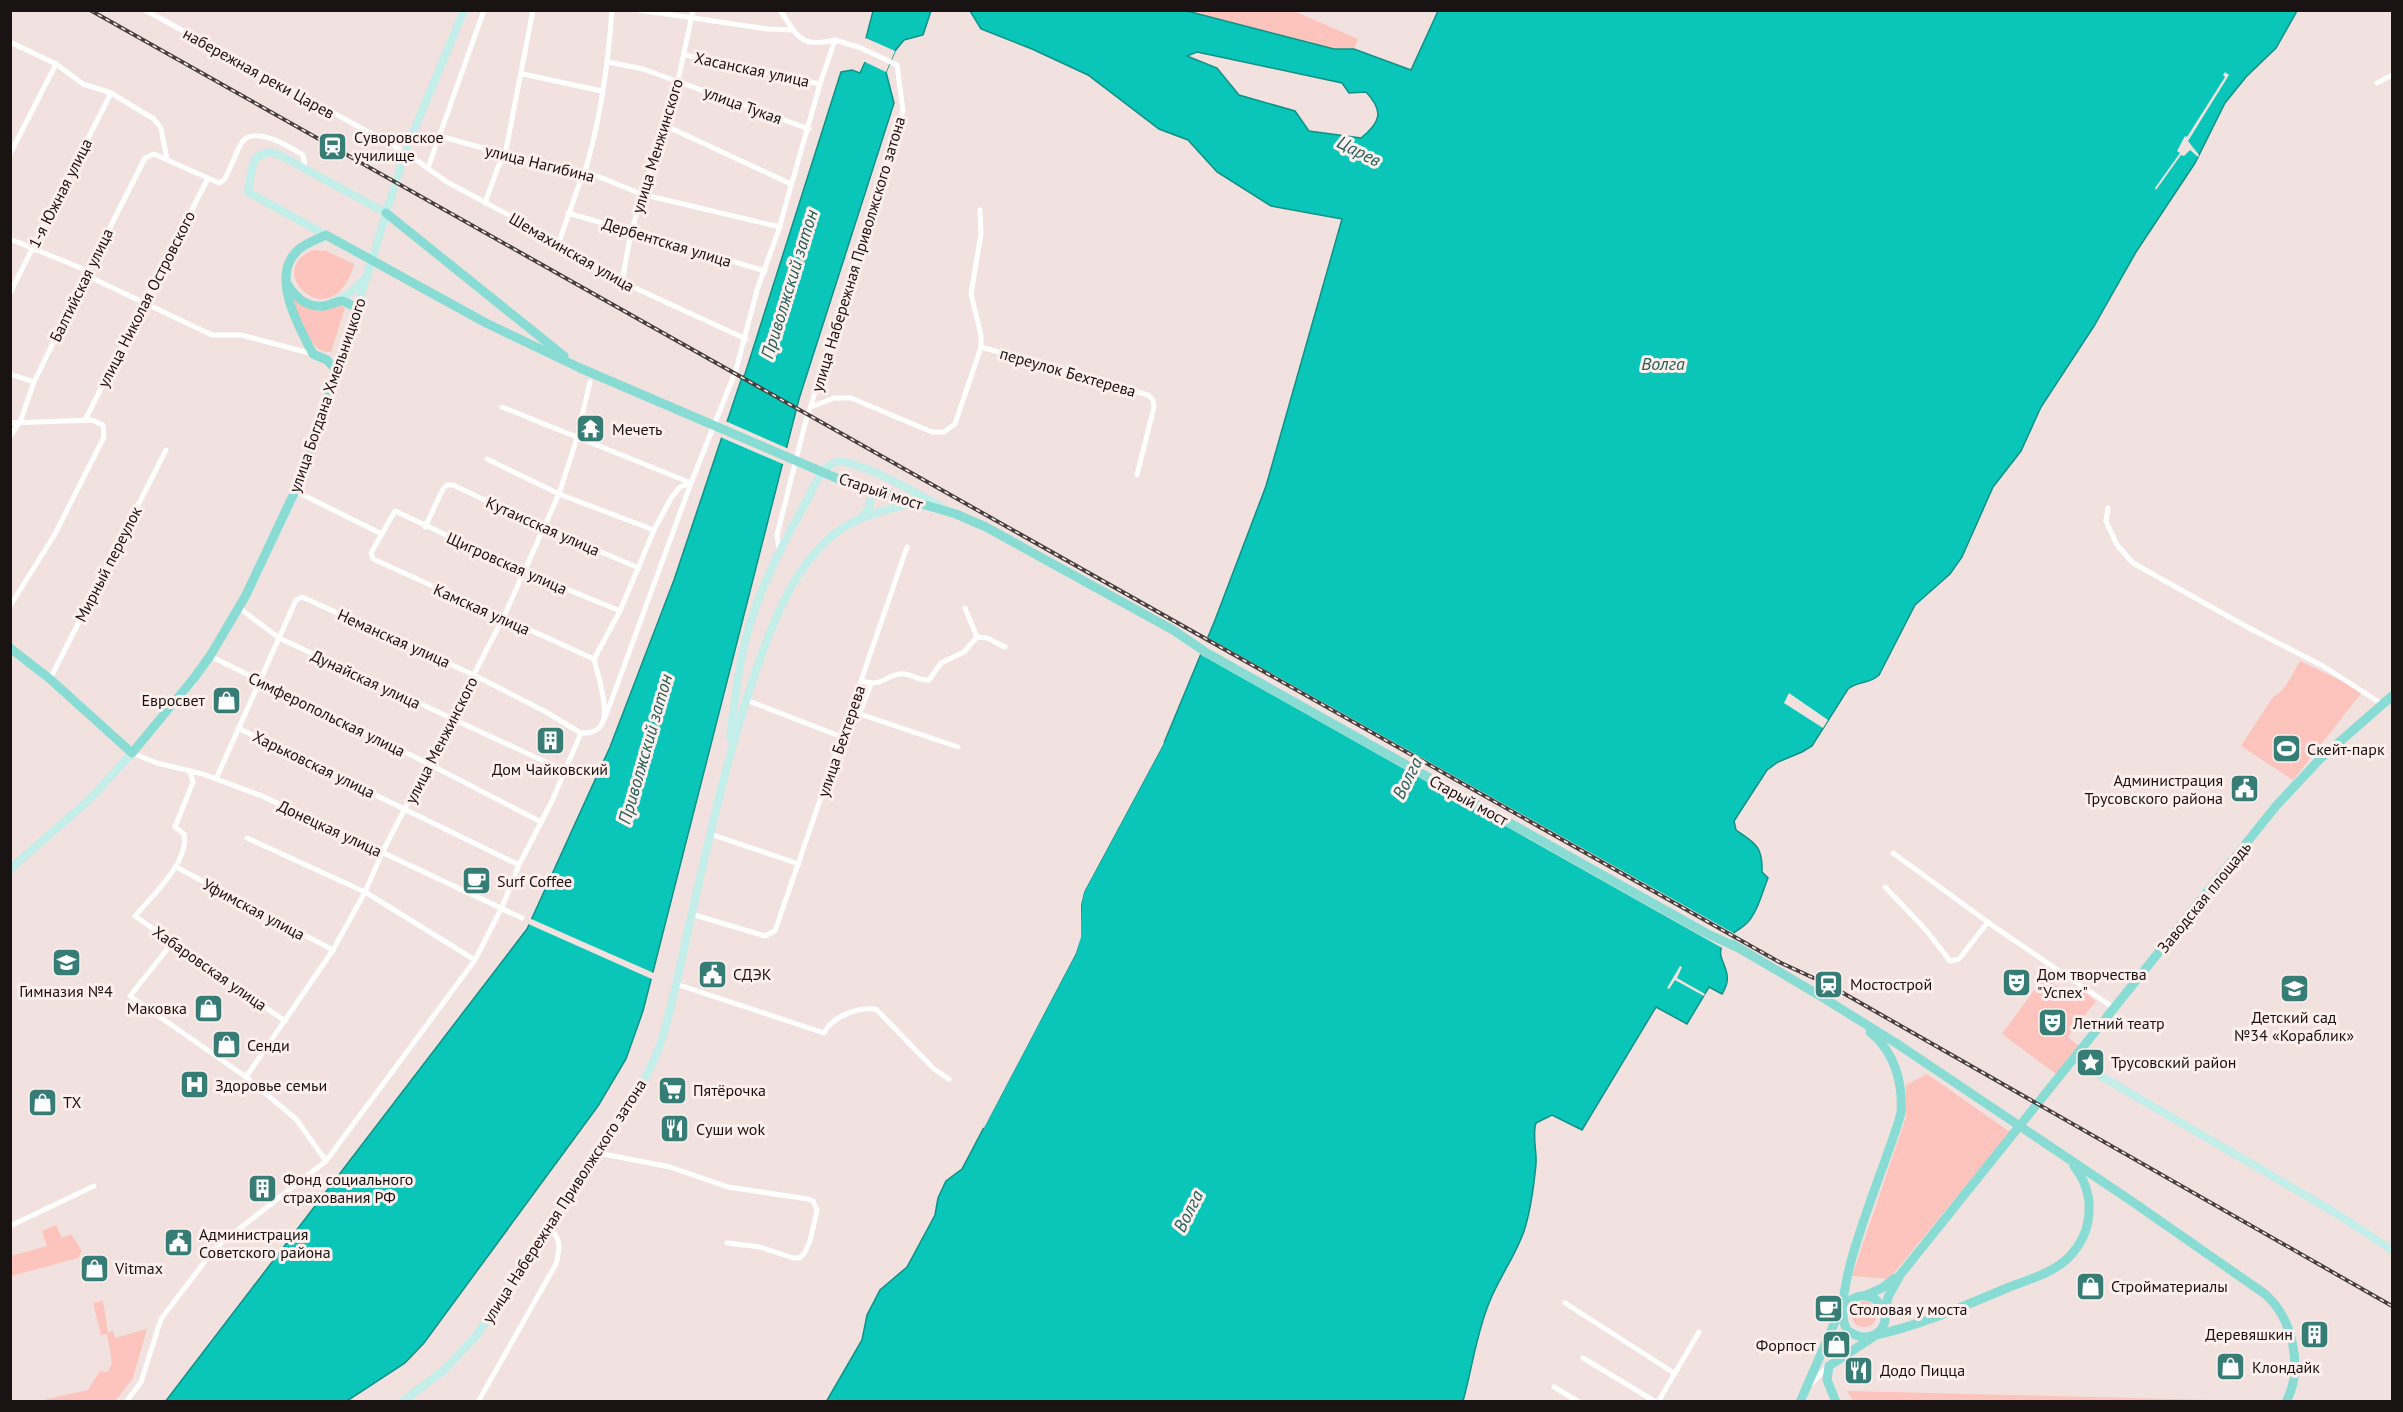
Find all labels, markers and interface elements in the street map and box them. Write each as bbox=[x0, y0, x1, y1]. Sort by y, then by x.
street label: набережная реки Царев bbox=[180, 23, 338, 123]
street label: Хасанская улица bbox=[693, 47, 811, 91]
street label: улица Менжинского bbox=[627, 76, 687, 216]
street label: улица Тукая bbox=[701, 82, 785, 128]
street label: улица Набережная Приволжского затона bbox=[806, 114, 910, 394]
place label: Суворовское училище bbox=[354, 127, 444, 165]
station icon: Суворовское училище bbox=[317, 130, 349, 162]
water label: Царев bbox=[1333, 130, 1385, 172]
street label: 1-я Южная улица bbox=[24, 135, 96, 251]
street label: улица Нагибина bbox=[483, 140, 597, 186]
water label: Приволжский затон bbox=[755, 206, 823, 362]
street label: улица Николая Островского bbox=[93, 207, 199, 391]
street label: Шемахинская улица bbox=[506, 208, 638, 296]
street label: Дербентская улица bbox=[600, 213, 734, 271]
street label: Балтийская улица bbox=[45, 225, 117, 345]
street label: улица Богдана Хмельницкого bbox=[284, 295, 370, 495]
street label: переулок Бехтерева bbox=[998, 343, 1138, 401]
water label: Волга bbox=[1641, 352, 1685, 375]
temple icon: Мечеть bbox=[575, 413, 607, 445]
place label: Мечеть bbox=[612, 419, 663, 439]
street label: Старый мост bbox=[837, 468, 926, 514]
street label: Кутаисская улица bbox=[483, 492, 603, 560]
street label: Мирный переулок bbox=[70, 503, 146, 625]
street label: Щигровская улица bbox=[444, 527, 570, 599]
street label: Камская улица bbox=[431, 579, 533, 639]
street label: Неманская улица bbox=[335, 604, 453, 672]
street label: Дунайская улица bbox=[308, 645, 424, 713]
street label: Симферопольская улица bbox=[245, 667, 409, 761]
water label: Приволжский затон bbox=[613, 671, 678, 827]
street label: улица Менжинского bbox=[400, 673, 482, 807]
street label: улица Бехтерева bbox=[813, 683, 869, 799]
shop icon: Евросвет bbox=[210, 684, 242, 716]
place label: Евросвет bbox=[142, 690, 206, 710]
building icon: Дом Чайковский bbox=[534, 725, 566, 757]
street label: Харьковская улица bbox=[250, 726, 378, 802]
sports icon: Скейт-парк bbox=[2270, 733, 2302, 765]
place label: Скейт-парк bbox=[2307, 739, 2385, 759]
water label: Волга bbox=[1387, 753, 1427, 803]
place label: Дом Чайковский bbox=[492, 759, 608, 779]
street label: Старый мост bbox=[1426, 770, 1512, 830]
place label: Администрация Трусовского района bbox=[2084, 770, 2223, 808]
public building icon: Администрация Трусовского района bbox=[2228, 773, 2260, 805]
street label: Донецкая улица bbox=[275, 795, 385, 861]
street label: Заводская площадь bbox=[2153, 837, 2255, 957]
cafe icon: Surf Coffee bbox=[460, 865, 492, 897]
place label: Surf Coffee bbox=[497, 871, 572, 891]
street label: Уфимская улица bbox=[199, 874, 309, 944]
street label: Хабаровская улица bbox=[149, 921, 271, 1015]
school or university icon: Гимназия №4 bbox=[50, 947, 82, 979]
public building icon: СДЭК bbox=[696, 958, 728, 990]
place label: СДЭК bbox=[733, 964, 772, 984]
place label: Дом творчества "Успех" bbox=[2037, 964, 2147, 1002]
theatre icon: Дом творчества "Успех" bbox=[2000, 967, 2032, 999]
station icon: Мостострой bbox=[1813, 968, 1845, 1000]
school or university icon: Детский сад №34 «Кораблик» bbox=[2278, 973, 2310, 1005]
place label: Мостострой bbox=[1850, 974, 1932, 994]
place label: Гимназия №4 bbox=[19, 981, 113, 1001]
shop icon: Маковка bbox=[192, 992, 224, 1024]
place label: Маковка bbox=[127, 998, 187, 1018]
theatre icon: Летний театр bbox=[2036, 1007, 2068, 1039]
place label: Детский сад №34 «Кораблик» bbox=[2234, 1007, 2354, 1045]
place label: Летний театр bbox=[2072, 1013, 2165, 1033]
shop icon: Сенди bbox=[210, 1029, 242, 1061]
place label: Сенди bbox=[247, 1035, 290, 1055]
place icon: Трусовский район bbox=[2074, 1046, 2106, 1078]
place label: Трусовский район bbox=[2111, 1052, 2237, 1072]
hospital icon: Здоровье семьи bbox=[178, 1069, 210, 1101]
supermarket icon: Пятёрочка bbox=[656, 1074, 688, 1106]
place label: Здоровье семьи bbox=[215, 1075, 327, 1095]
street label: улица Набережная Приволжского затона bbox=[477, 1075, 651, 1327]
place label: Пятёрочка bbox=[693, 1080, 766, 1100]
shop icon: ТХ bbox=[26, 1086, 58, 1118]
place label: ТХ bbox=[63, 1092, 81, 1112]
restaurant icon: Суши wok bbox=[659, 1113, 691, 1145]
place label: Суши wok bbox=[696, 1119, 765, 1139]
place label: Фонд социального страхования РФ bbox=[283, 1169, 413, 1207]
building icon: Фонд социального страхования РФ bbox=[246, 1172, 278, 1204]
water label: Волга bbox=[1168, 1186, 1208, 1236]
place label: Администрация Советского района bbox=[199, 1224, 331, 1262]
public building icon: Администрация Советского района bbox=[162, 1227, 194, 1259]
shop icon: Vitmax bbox=[78, 1252, 110, 1284]
place label: Vitmax bbox=[114, 1258, 163, 1278]
shop icon: Стройматериалы bbox=[2074, 1270, 2106, 1302]
place label: Стройматериалы bbox=[2111, 1276, 2228, 1296]
cafe icon: Столовая у моста bbox=[1812, 1293, 1844, 1325]
place label: Столовая у моста bbox=[1849, 1299, 1967, 1319]
building icon: Деревяшкин bbox=[2298, 1318, 2330, 1350]
place label: Деревяшкин bbox=[2205, 1324, 2293, 1344]
shop icon: Форпост bbox=[1821, 1329, 1853, 1361]
place label: Форпост bbox=[1756, 1335, 1817, 1355]
shop icon: Клондайк bbox=[2215, 1351, 2247, 1383]
restaurant icon: Додо Пицца bbox=[1843, 1354, 1875, 1386]
place label: Клондайк bbox=[2252, 1357, 2320, 1377]
place label: Додо Пицца bbox=[1880, 1360, 1965, 1380]

